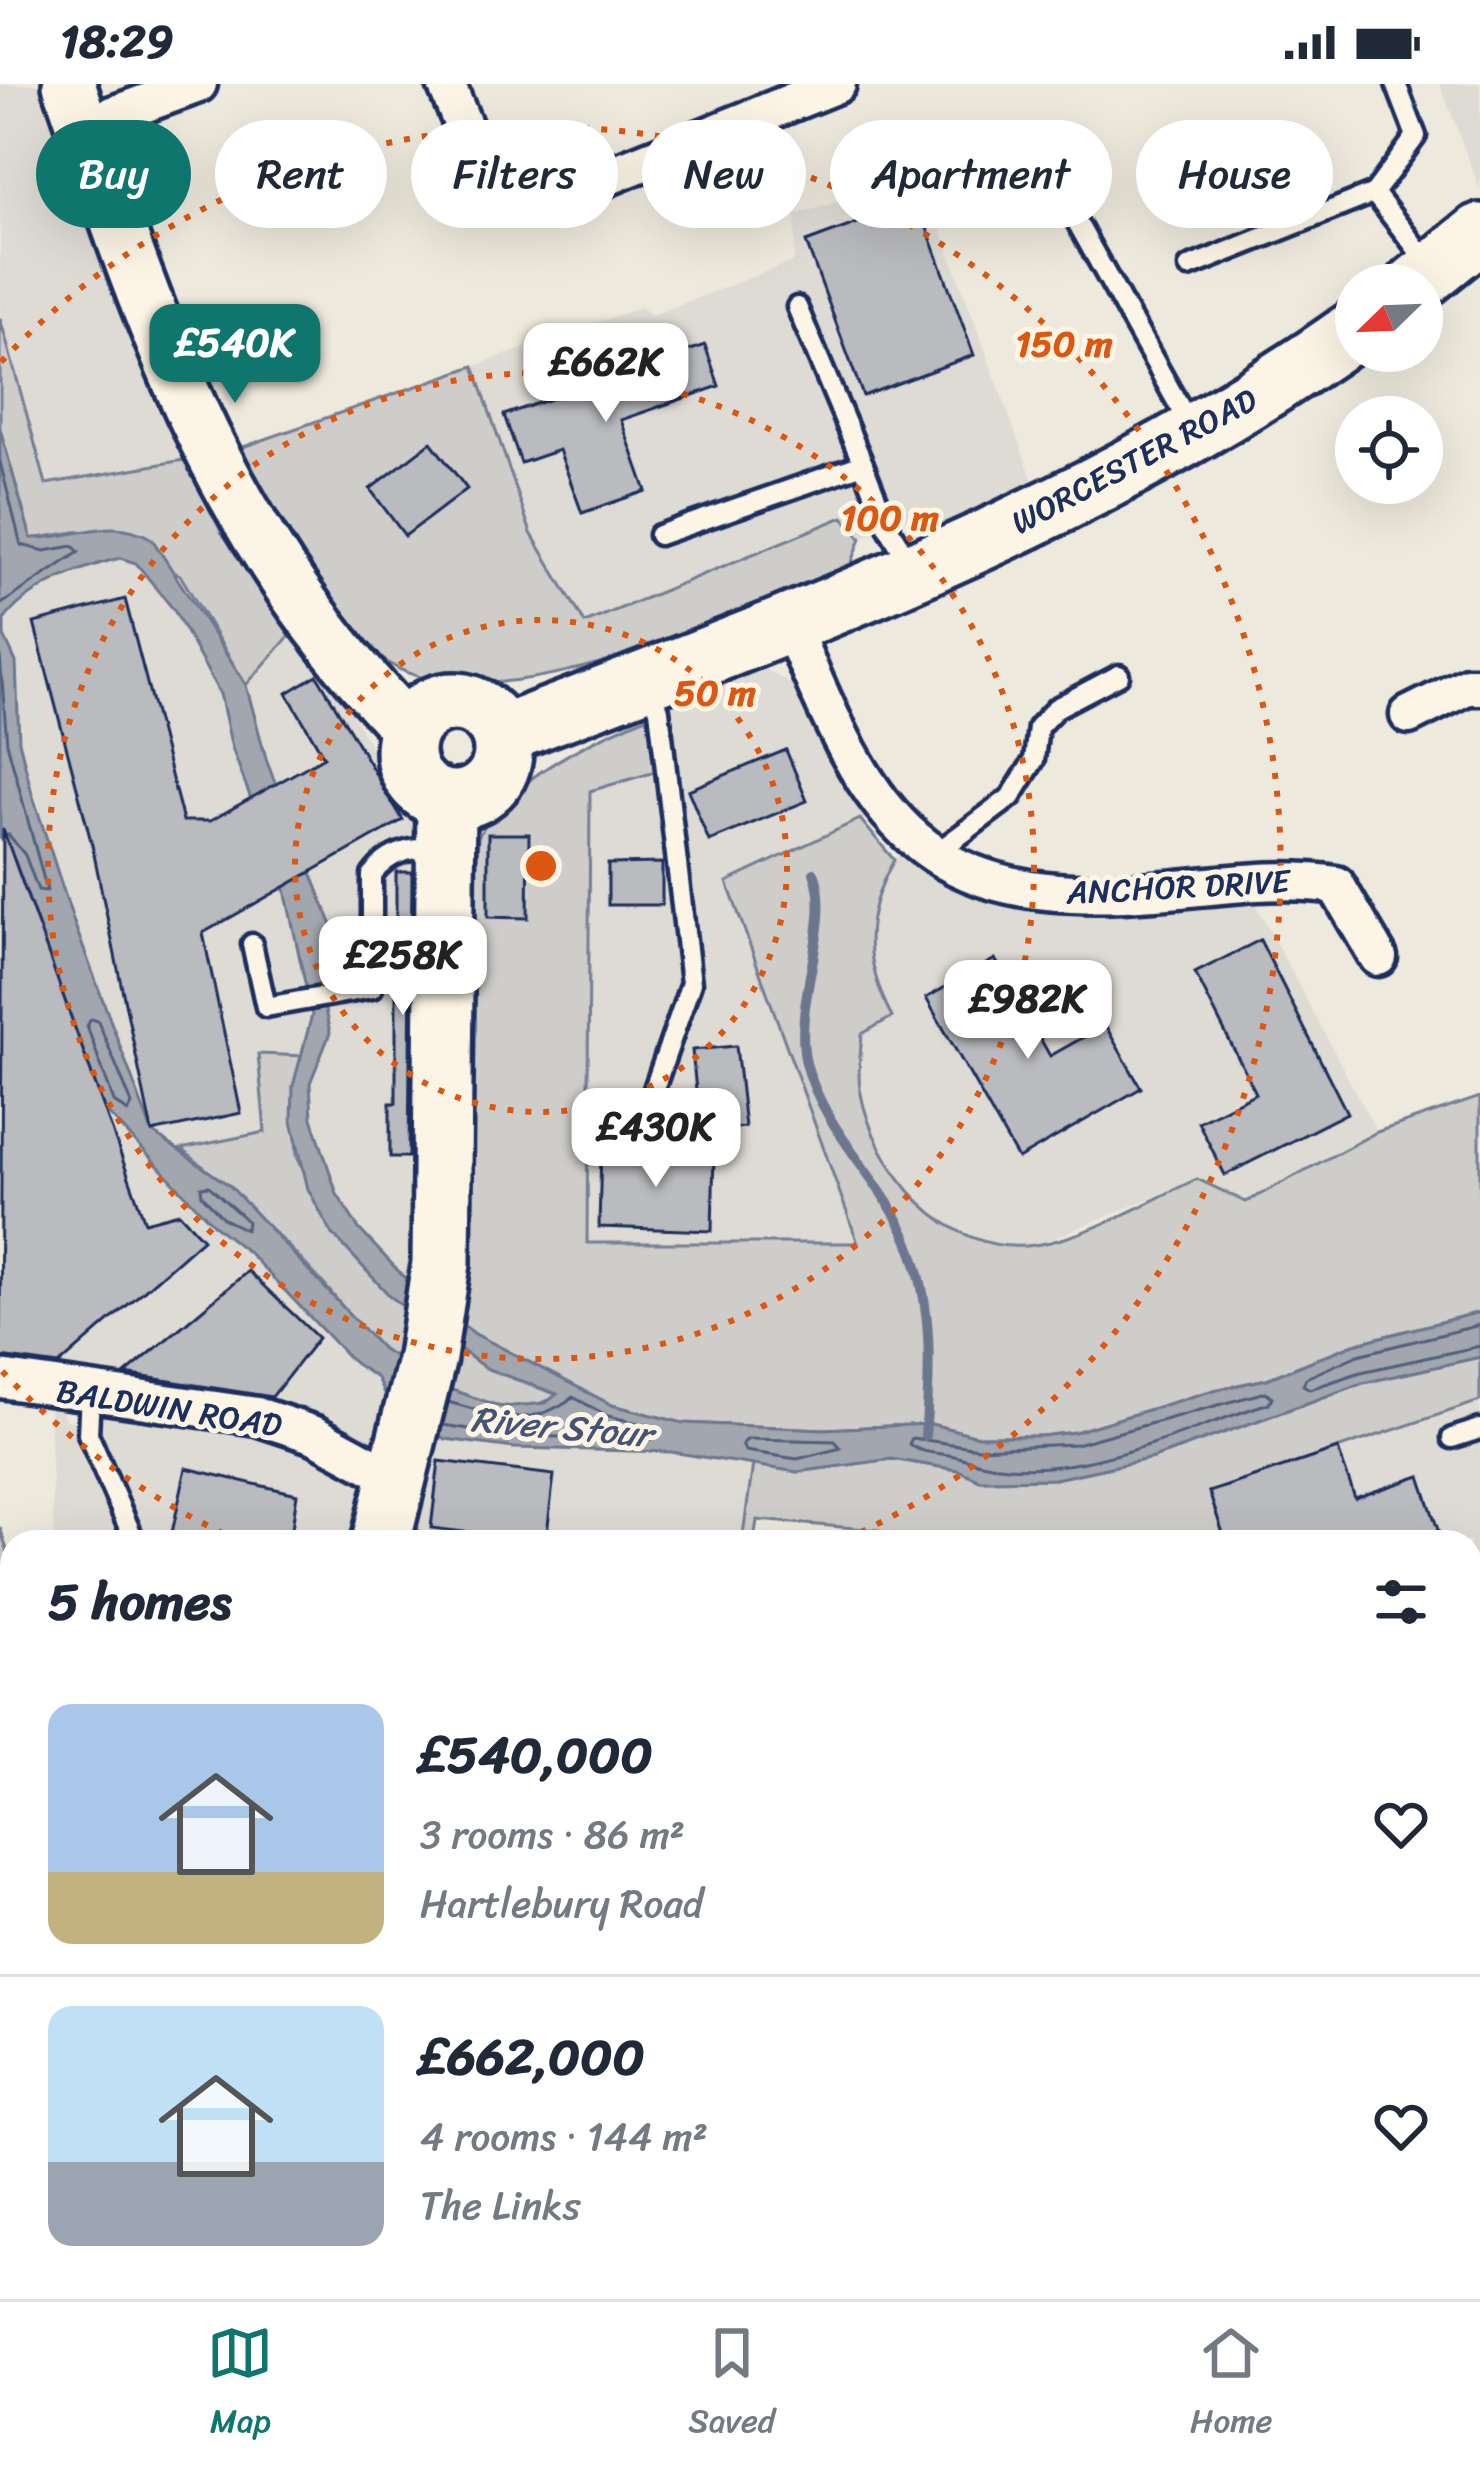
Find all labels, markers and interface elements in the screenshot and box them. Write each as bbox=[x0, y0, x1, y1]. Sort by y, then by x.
text: 18:29 bbox=[60, 2, 174, 82]
chip: Buy bbox=[36, 120, 191, 228]
chip: Rent bbox=[215, 120, 387, 228]
chip: Filters bbox=[411, 120, 618, 228]
chip: New bbox=[642, 120, 806, 228]
chip: Apartment bbox=[830, 120, 1112, 228]
chip: House bbox=[1136, 120, 1333, 228]
north arrow bbox=[1335, 264, 1443, 372]
map controls bbox=[1335, 264, 1443, 504]
pin: £540K bbox=[151, 304, 319, 406]
text: £540K bbox=[176, 308, 294, 377]
text: 150 m bbox=[1015, 312, 1113, 376]
pin: £662K bbox=[522, 323, 690, 425]
text: £662K bbox=[550, 327, 662, 396]
street label: WORCESTER ROAD bbox=[1000, 371, 1268, 551]
button: locate bbox=[1335, 396, 1443, 504]
text: 100 m bbox=[841, 486, 939, 550]
text: 50 m bbox=[674, 661, 756, 725]
centre of rings bbox=[520, 845, 562, 887]
street label: ANCHOR DRIVE bbox=[1064, 852, 1293, 922]
pin: £258K bbox=[319, 916, 487, 1018]
text: £258K bbox=[346, 920, 460, 989]
pin: £982K bbox=[944, 960, 1112, 1062]
text: £982K bbox=[971, 964, 1085, 1033]
pin: £430K bbox=[572, 1088, 740, 1190]
text: £430K bbox=[599, 1092, 713, 1161]
street label: BALDWIN ROAD bbox=[52, 1362, 286, 1454]
water label: River Stour bbox=[468, 1387, 660, 1467]
text: 5 homes bbox=[48, 1557, 231, 1647]
icon: filters bbox=[1368, 1569, 1434, 1635]
text: £540,000 bbox=[420, 1710, 653, 1800]
icon: home bbox=[144, 1752, 288, 1896]
icon: heart bbox=[1368, 1791, 1434, 1857]
text: 3 rooms · 86 m² bbox=[420, 1800, 685, 1869]
text: Hartlebury Road bbox=[420, 1869, 703, 1938]
text: £662,000 bbox=[420, 2012, 645, 2102]
icon: home bbox=[144, 2054, 288, 2198]
icon: heart bbox=[1368, 2093, 1434, 2159]
text: 4 rooms · 144 m² bbox=[420, 2102, 708, 2171]
text: The Links bbox=[420, 2171, 581, 2240]
tab: Map bbox=[207, 2320, 273, 2450]
tab: Saved bbox=[688, 2320, 775, 2450]
tab: Home bbox=[1190, 2320, 1273, 2450]

